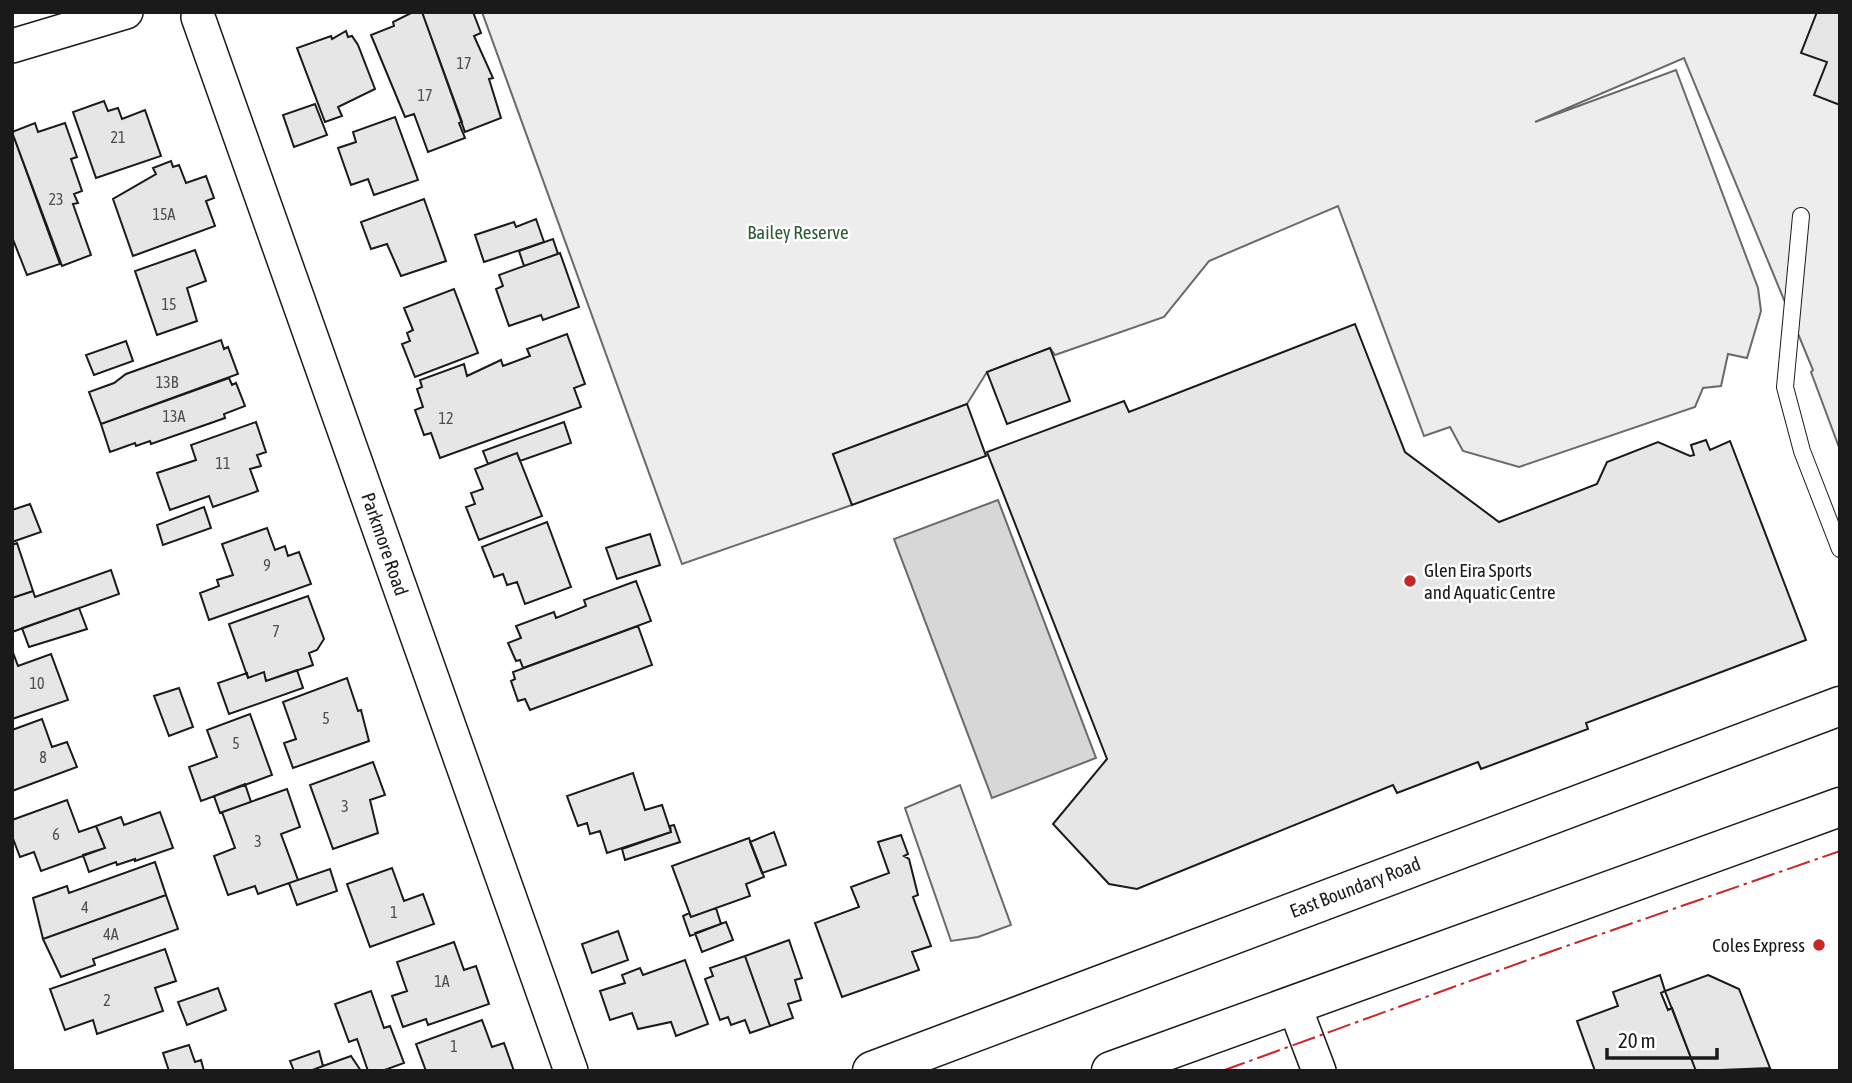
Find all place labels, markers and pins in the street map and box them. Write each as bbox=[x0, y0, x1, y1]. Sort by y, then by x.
place label: Glen Eira Sports and Aquatic Centre bbox=[1424, 559, 1556, 603]
marker: Glen Eira Sports and Aquatic Centre bbox=[1402, 573, 1418, 589]
place label: Coles Express bbox=[1712, 934, 1805, 956]
marker: Coles Express bbox=[1811, 937, 1827, 953]

